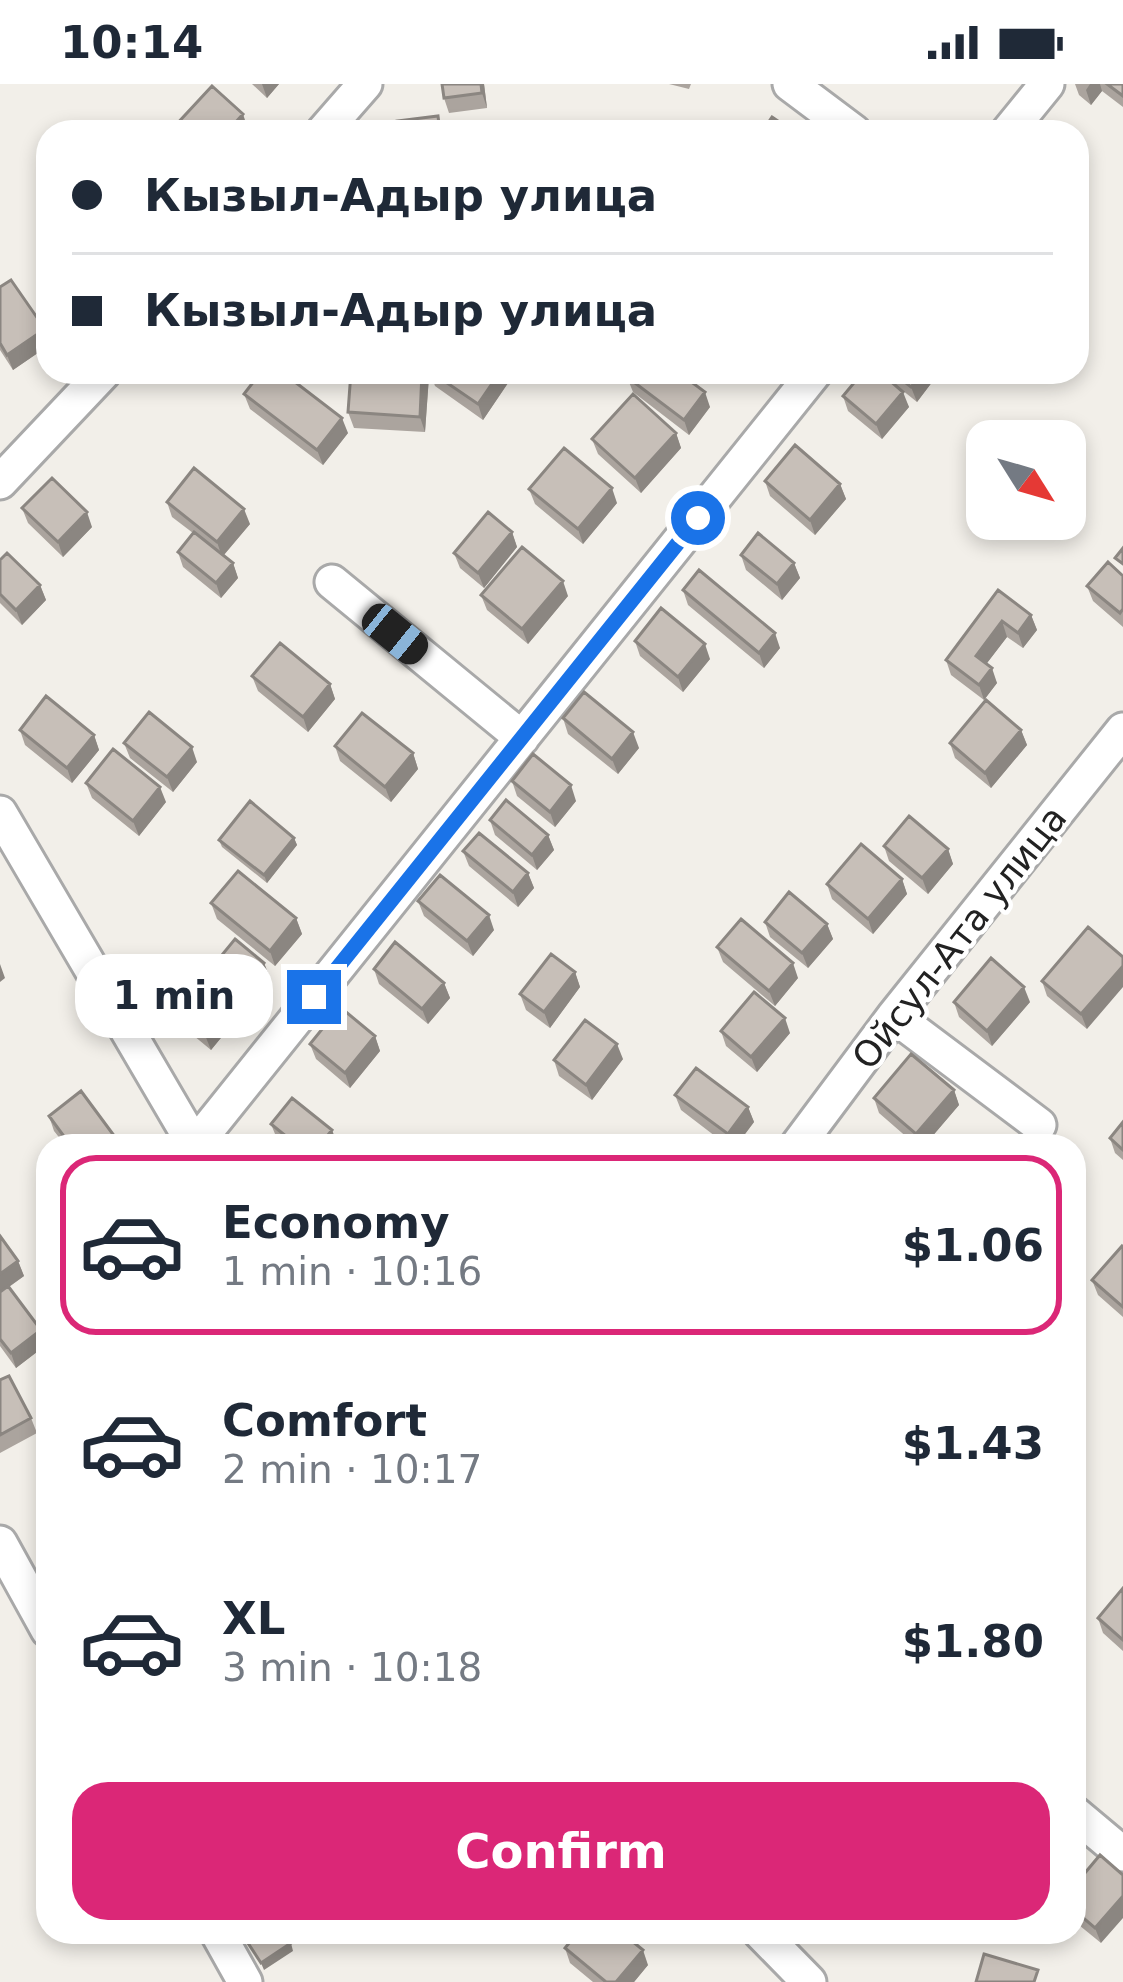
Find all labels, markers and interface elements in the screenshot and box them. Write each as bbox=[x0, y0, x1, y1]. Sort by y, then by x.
text: 10:14 bbox=[60, 16, 203, 69]
text: Кызыл-Адыр улица bbox=[144, 169, 657, 222]
text: Кызыл-Адыр улица bbox=[144, 284, 657, 337]
north arrow bbox=[966, 420, 1086, 540]
map controls bbox=[966, 420, 1086, 540]
route start bbox=[671, 491, 725, 545]
car bbox=[356, 597, 434, 671]
street label: Ойсул-Ата улица bbox=[844, 798, 1075, 1077]
callout: 1 min bbox=[74, 955, 272, 1039]
route end bbox=[287, 970, 341, 1024]
text: 1 min bbox=[113, 973, 235, 1018]
icon: car bbox=[78, 1191, 186, 1299]
text: Economy bbox=[222, 1196, 450, 1249]
text: $1.06 bbox=[902, 1219, 1044, 1272]
text: 1 min · 10:16 bbox=[222, 1249, 482, 1294]
icon: car bbox=[78, 1389, 186, 1497]
text: Comfort bbox=[222, 1394, 427, 1447]
text: $1.43 bbox=[902, 1417, 1044, 1470]
text: 2 min · 10:17 bbox=[222, 1447, 482, 1492]
icon: car bbox=[78, 1587, 186, 1695]
text: XL bbox=[222, 1592, 285, 1645]
text: $1.80 bbox=[902, 1615, 1044, 1668]
text: 3 min · 10:18 bbox=[222, 1645, 482, 1690]
button: Confirm bbox=[72, 1782, 1050, 1920]

